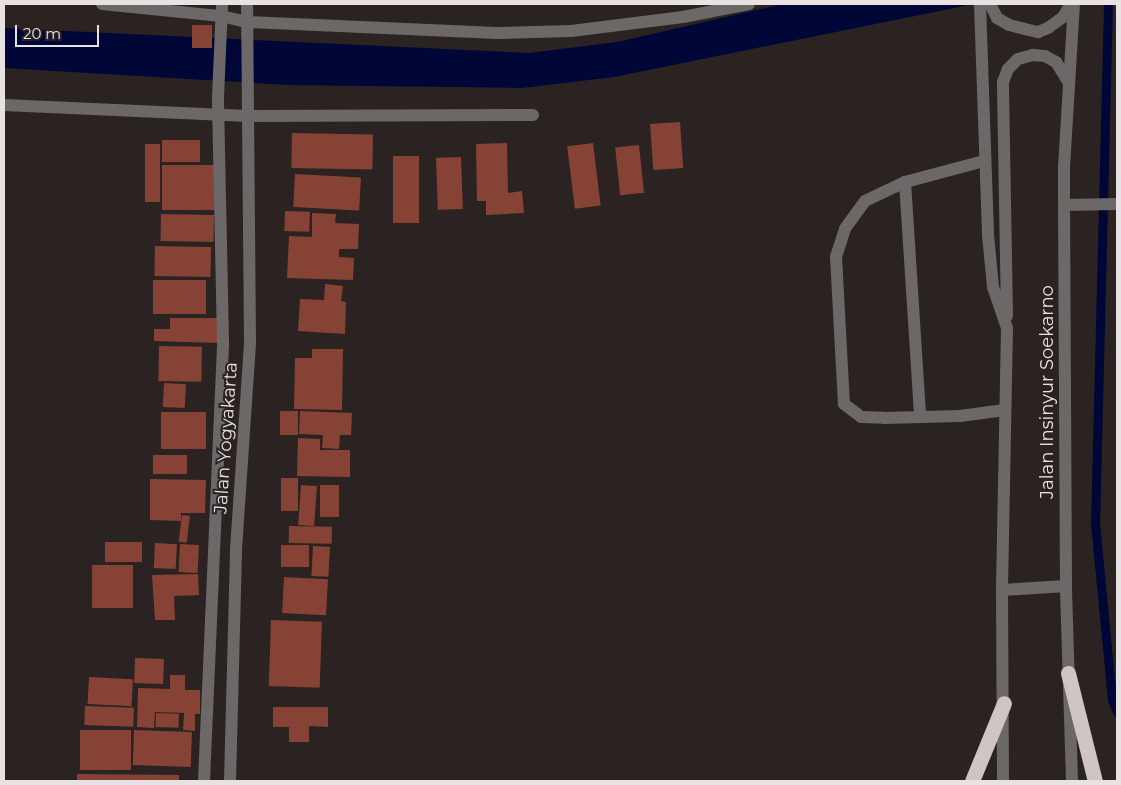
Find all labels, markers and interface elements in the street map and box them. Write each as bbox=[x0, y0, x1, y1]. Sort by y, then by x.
scale bar bbox=[18, 15, 101, 47]
text: 20 m bbox=[23, 24, 61, 43]
street label: Jalan Insinyur Soekarno bbox=[1036, 285, 1058, 499]
street label: Jalan Yogyakarta bbox=[210, 361, 242, 515]

